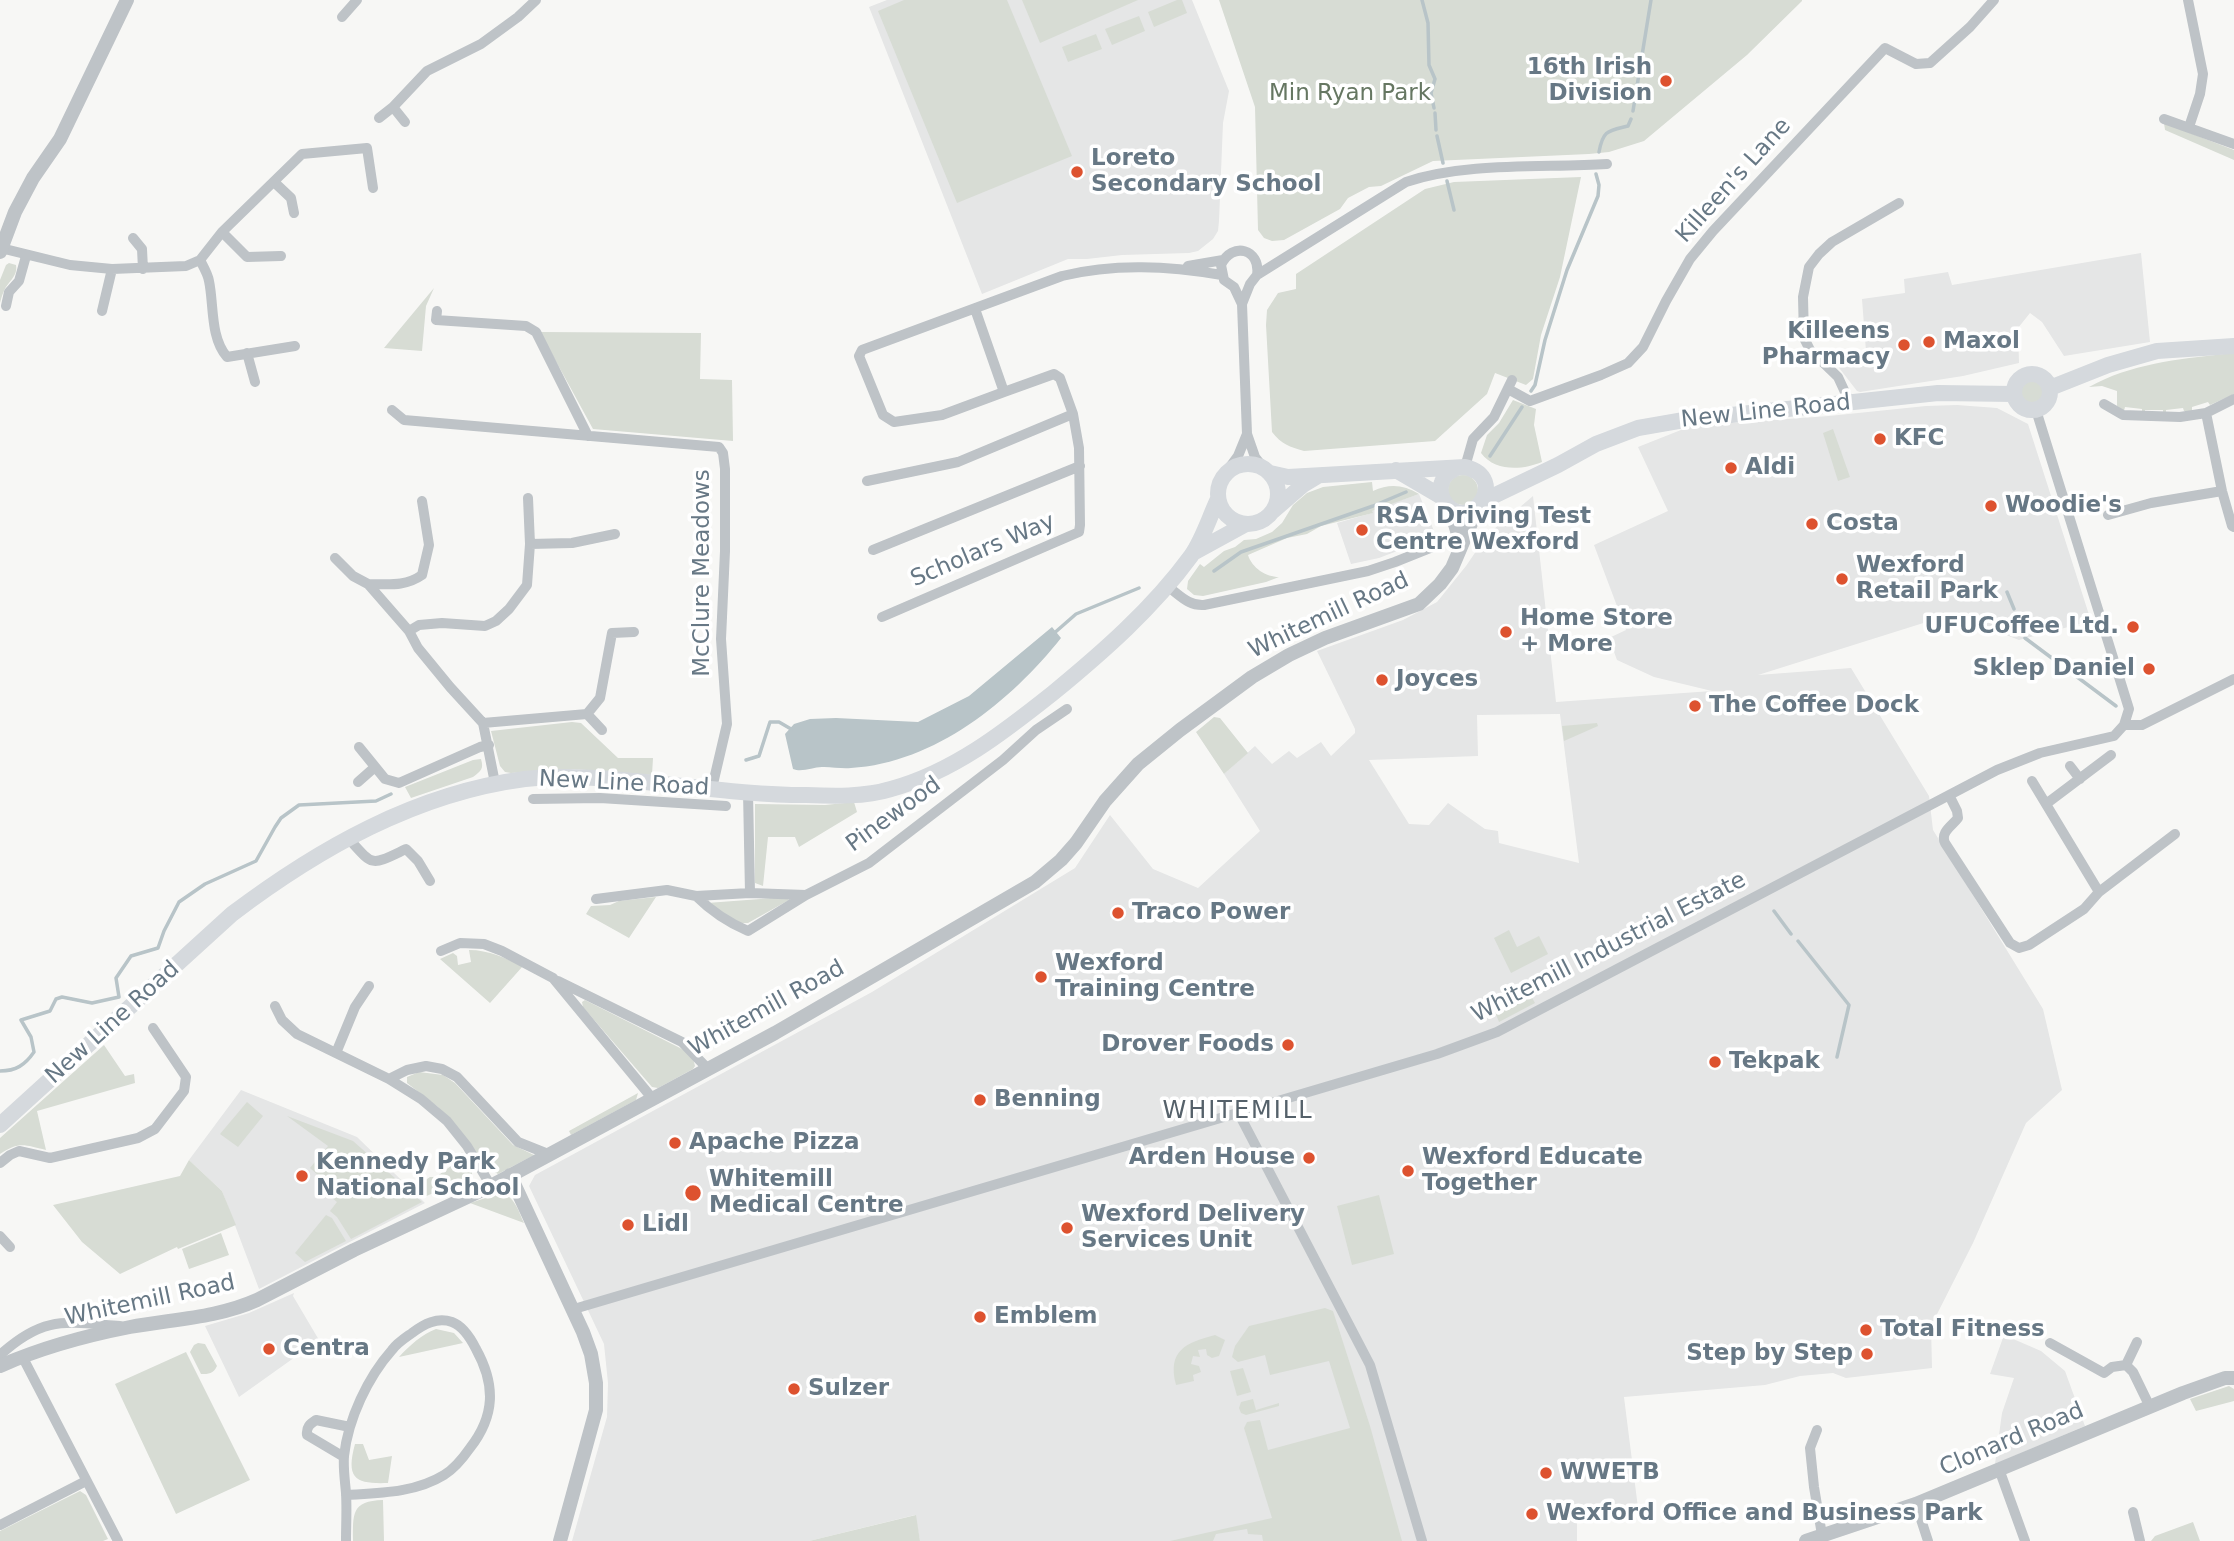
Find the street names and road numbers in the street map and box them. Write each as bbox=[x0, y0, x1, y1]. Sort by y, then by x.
street label: Killeen's Lane bbox=[1671, 113, 1797, 249]
street label: New Line Road bbox=[1680, 389, 1852, 435]
street label: McClure Meadows bbox=[689, 469, 717, 677]
street label: Scholars Way bbox=[907, 508, 1059, 594]
street label: Whitemill Road bbox=[1245, 567, 1413, 665]
street label: New Line Road bbox=[538, 766, 710, 802]
street label: Pinewood bbox=[841, 771, 947, 859]
street label: Whitemill Industrial Estate bbox=[1467, 867, 1751, 1029]
street label: Whitemill Road bbox=[684, 955, 850, 1063]
street label: New Line Road bbox=[40, 956, 186, 1090]
street label: Whitemill Road bbox=[62, 1269, 238, 1333]
street label: Clonard Road bbox=[1936, 1397, 2088, 1483]

